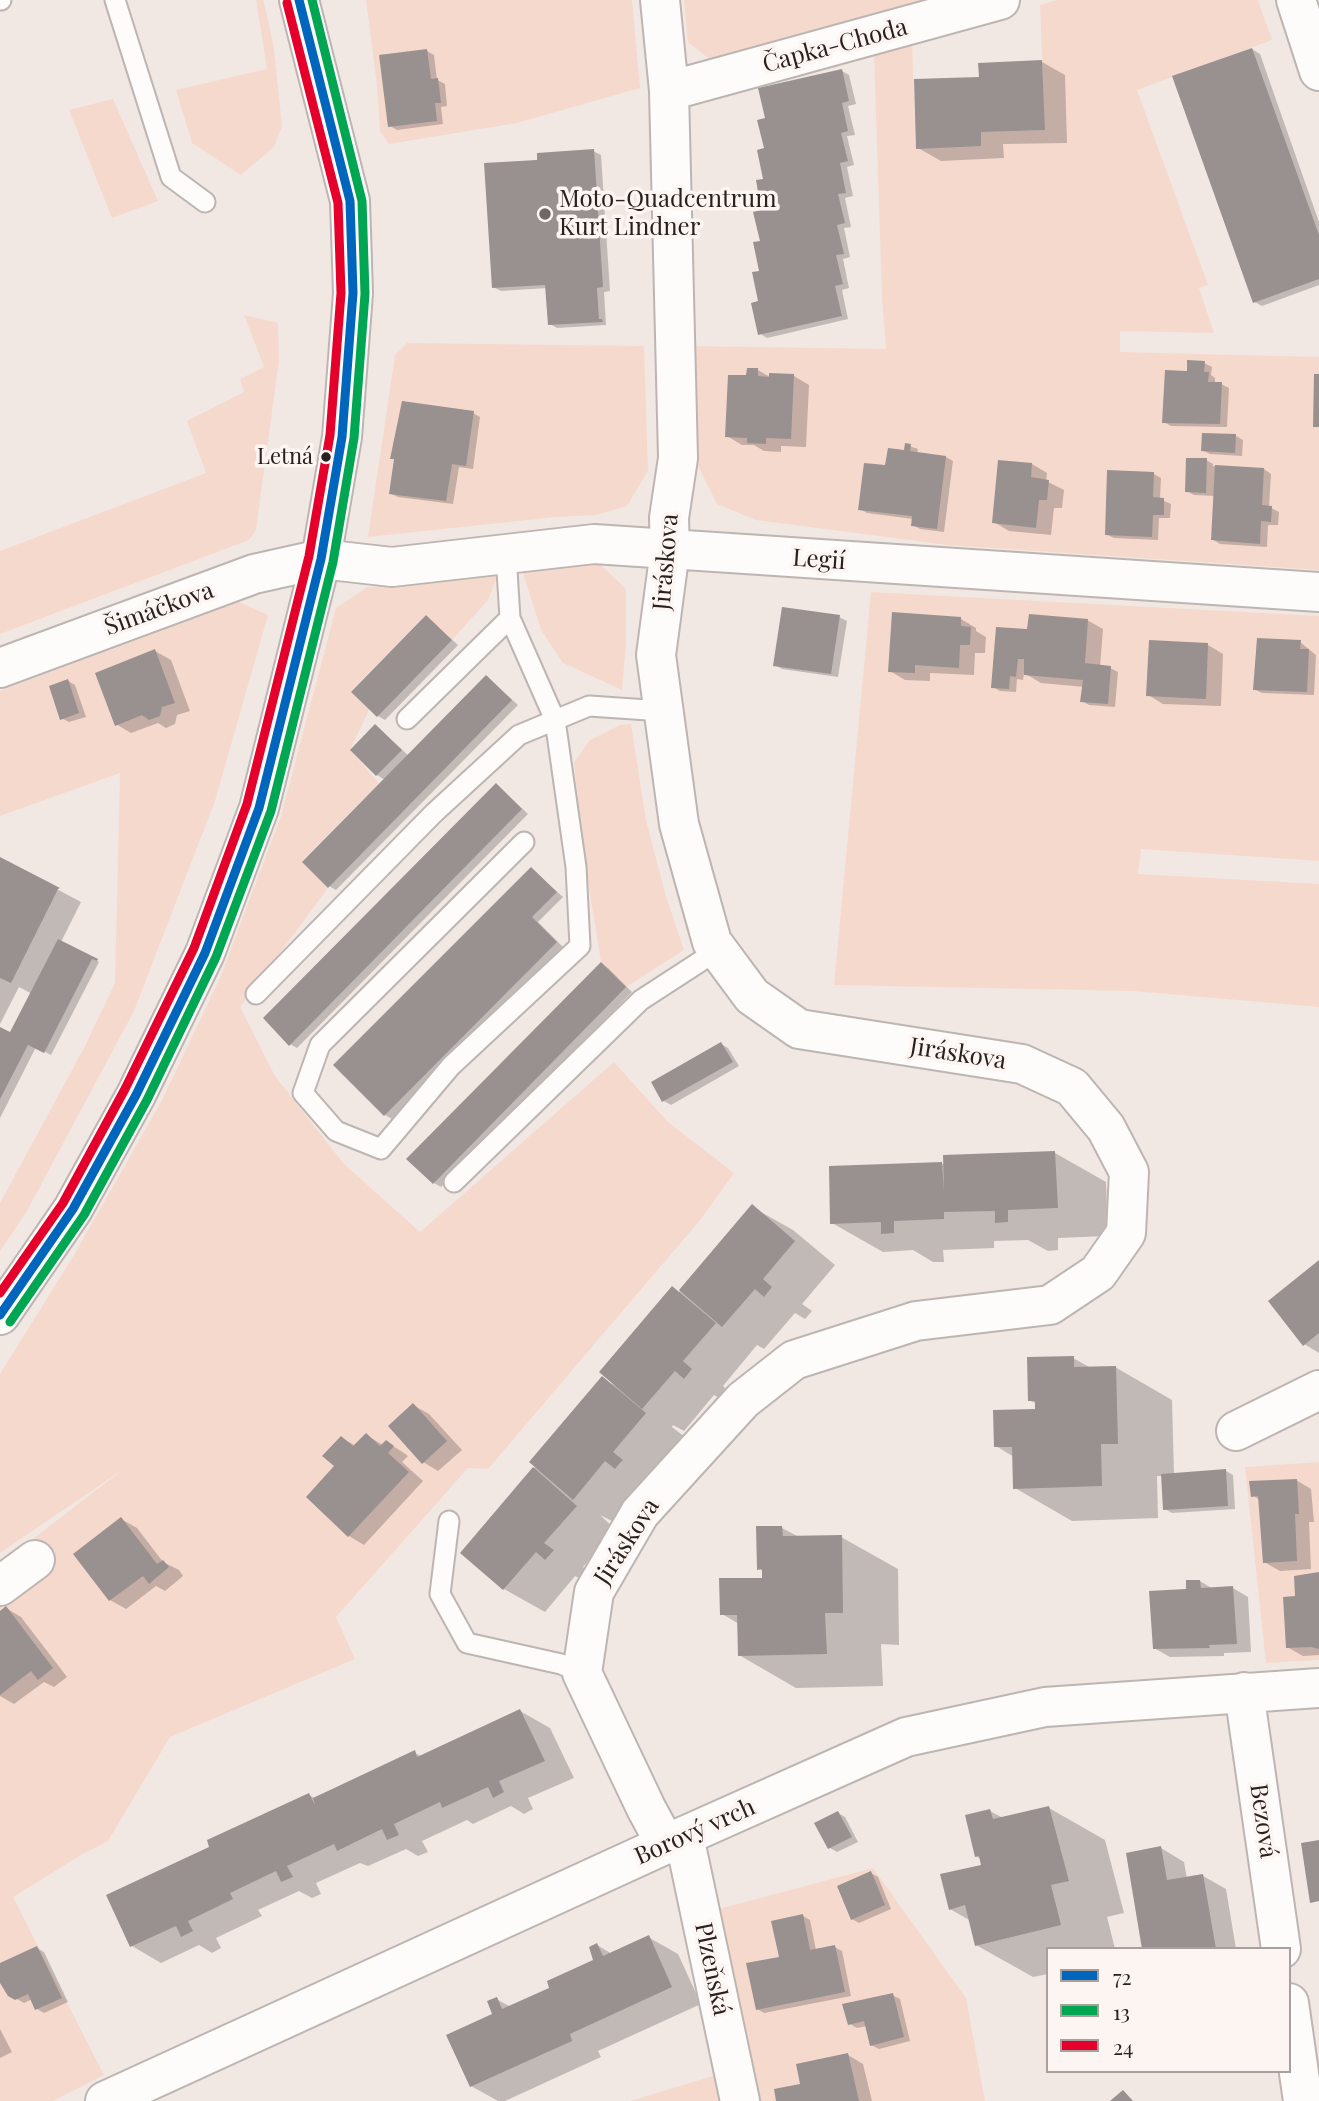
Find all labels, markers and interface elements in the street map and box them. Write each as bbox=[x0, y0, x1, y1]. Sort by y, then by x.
street label: Čapka-Choda bbox=[759, 13, 911, 79]
place label: Moto-Quadcentrum Kurt Lindner bbox=[559, 186, 776, 242]
marker: Moto-Quadcentrum Kurt Lindner bbox=[537, 206, 553, 222]
place label: Letná bbox=[257, 444, 313, 470]
marker: Letná bbox=[319, 450, 333, 464]
street label: Jiráskova bbox=[647, 512, 685, 612]
street label: Legií bbox=[792, 544, 846, 576]
street label: Šimáčkova bbox=[101, 576, 217, 642]
street label: Jiráskova bbox=[908, 1032, 1008, 1076]
street label: Jiráskova bbox=[588, 1493, 666, 1591]
street label: Bezová bbox=[1244, 1782, 1282, 1860]
street label: Borový vrch bbox=[630, 1793, 760, 1871]
street label: Plzeňská bbox=[688, 1920, 736, 2018]
legend bbox=[1046, 1947, 1291, 2073]
text: 72 bbox=[1113, 1962, 1132, 1990]
text: 13 bbox=[1113, 1997, 1130, 2025]
text: 24 bbox=[1113, 2032, 1133, 2060]

